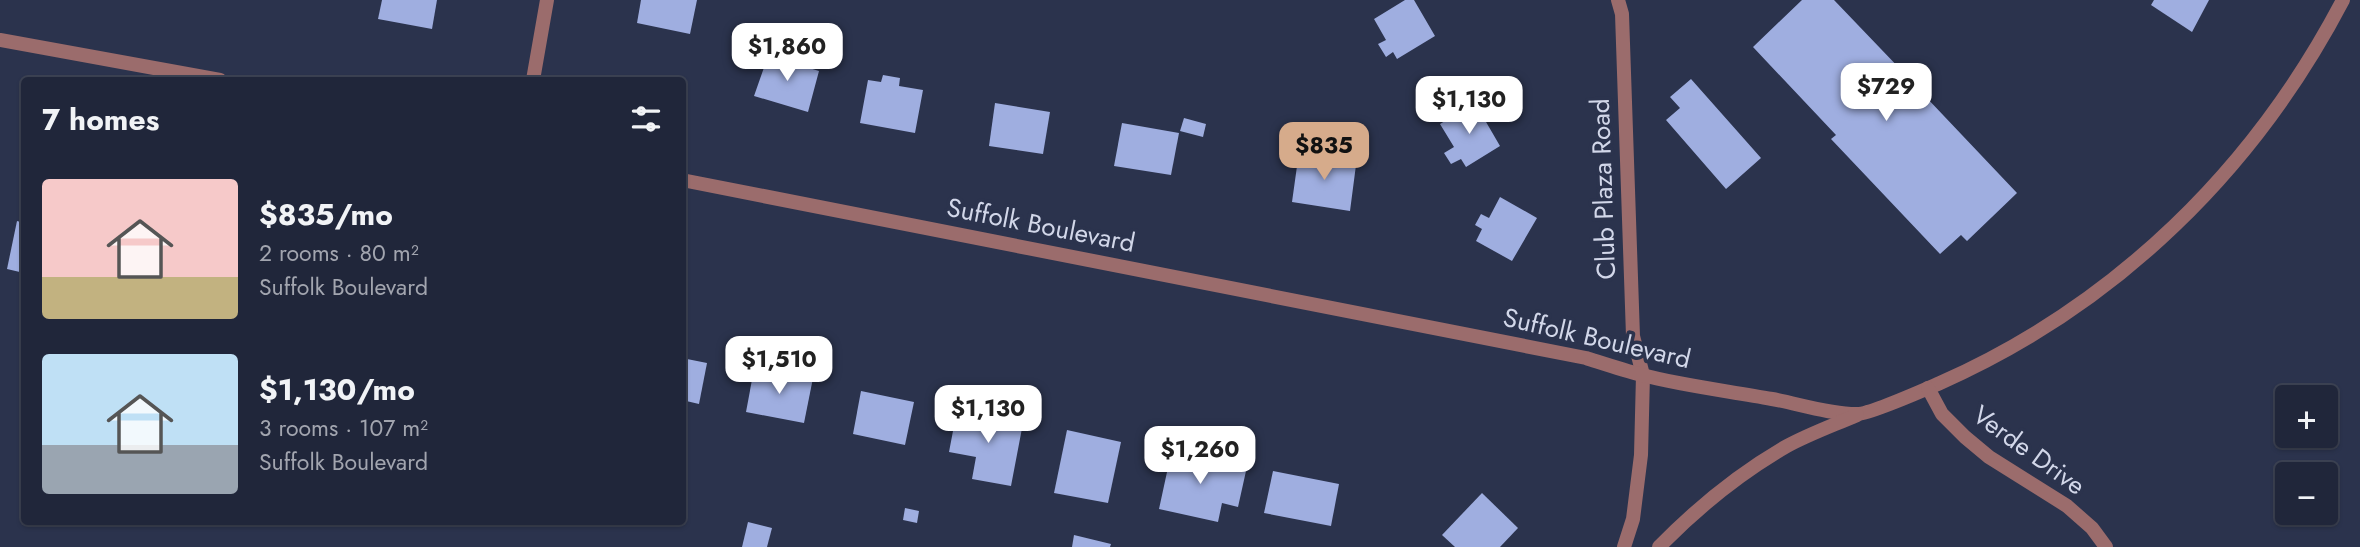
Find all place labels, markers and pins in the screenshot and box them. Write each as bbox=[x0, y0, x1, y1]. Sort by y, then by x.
pin: $1,860 bbox=[730, 24, 844, 83]
pin: $729 bbox=[1845, 64, 1927, 123]
pin: $1,130 bbox=[1412, 76, 1526, 136]
pin: $835 bbox=[1283, 122, 1365, 182]
pin: $1,510 bbox=[722, 336, 836, 396]
pin: $1,130 bbox=[931, 386, 1045, 445]
pin: $1,260 bbox=[1143, 426, 1257, 486]

